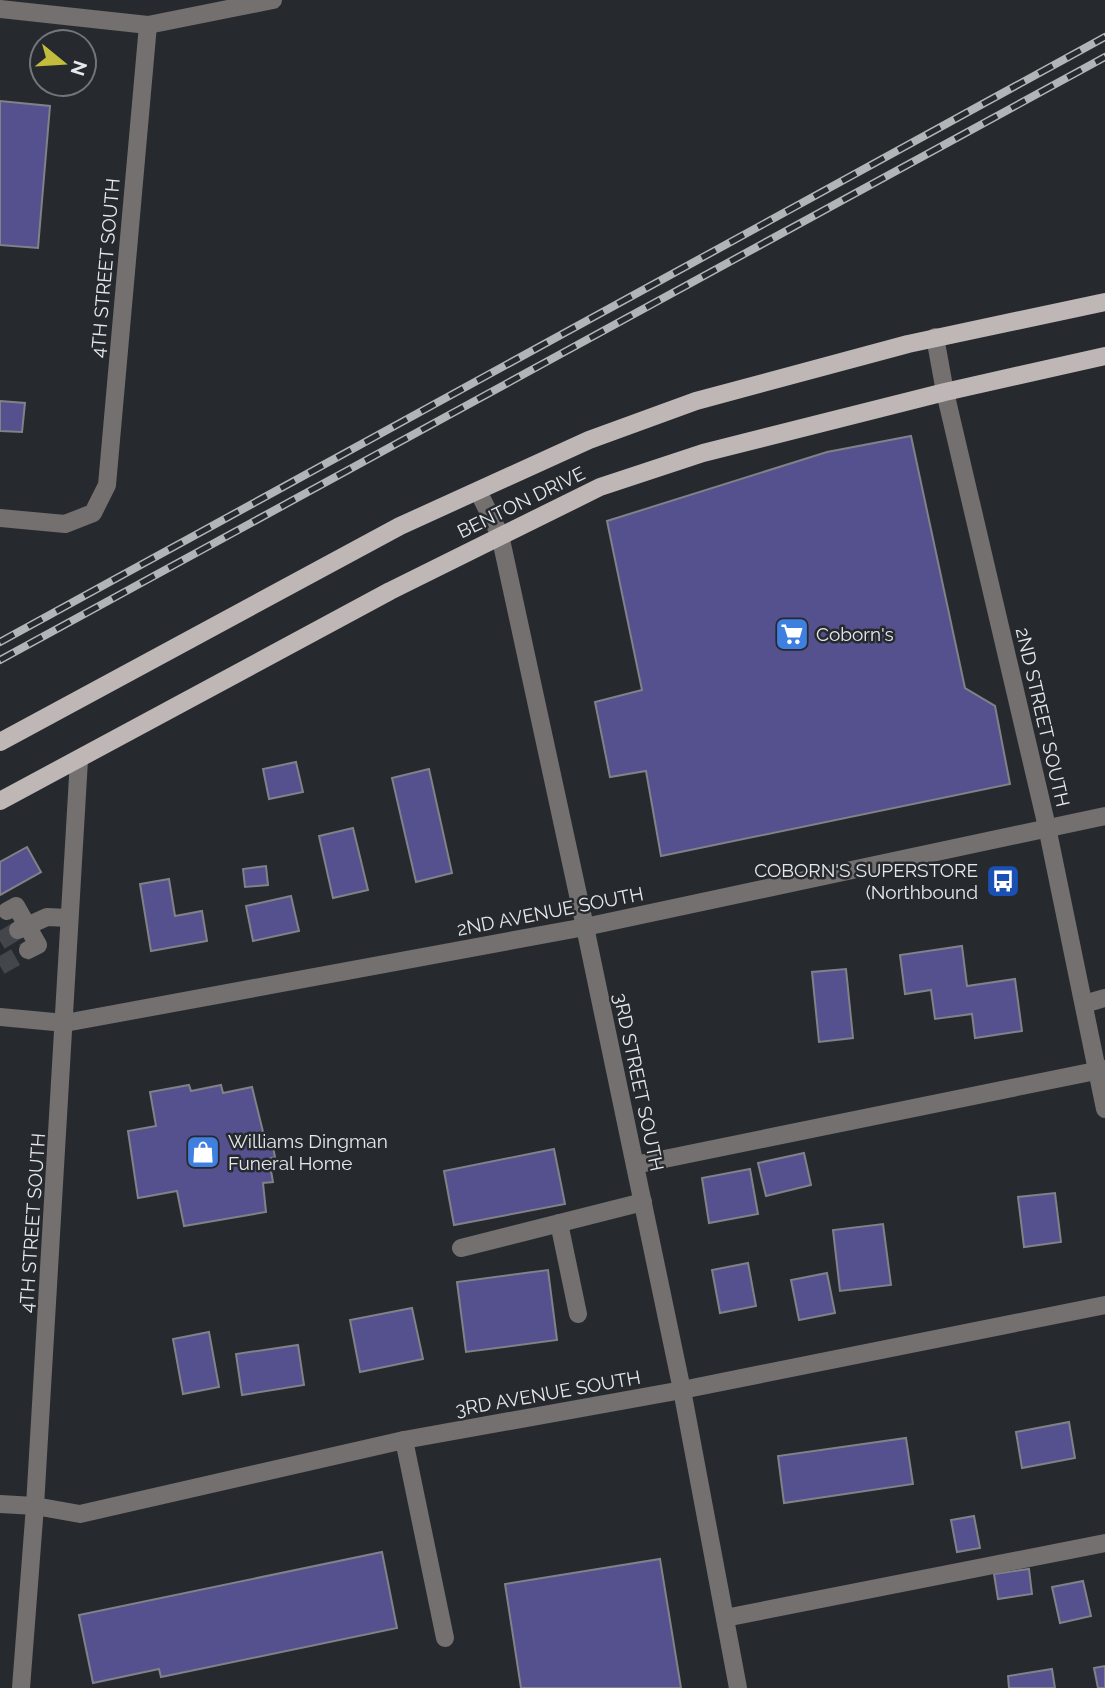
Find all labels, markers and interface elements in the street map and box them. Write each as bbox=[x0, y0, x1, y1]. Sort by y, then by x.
north arrow bbox=[28, 28, 98, 98]
text: N bbox=[66, 58, 92, 79]
street label: 4TH STREET SOUTH bbox=[86, 177, 124, 359]
street label: BENTON DRIVE bbox=[454, 462, 588, 542]
supermarket icon: Coborn's bbox=[773, 615, 811, 653]
place label: Coborn's bbox=[816, 623, 894, 645]
street label: 2ND STREET SOUTH bbox=[1012, 625, 1074, 809]
place label: COBORN'S SUPERSTORE (Northbound bbox=[754, 859, 978, 903]
bus stop icon: COBORN'S SUPERSTORE (Northbound bbox=[984, 862, 1022, 900]
street label: 2ND AVENUE SOUTH bbox=[455, 882, 645, 940]
street label: 3RD STREET SOUTH bbox=[609, 991, 669, 1173]
place label: Williams Dingman Funeral Home bbox=[228, 1130, 388, 1174]
street label: 4TH STREET SOUTH bbox=[15, 1132, 49, 1314]
shop icon: Williams Dingman Funeral Home bbox=[184, 1133, 222, 1171]
street label: 3RD AVENUE SOUTH bbox=[454, 1366, 642, 1420]

